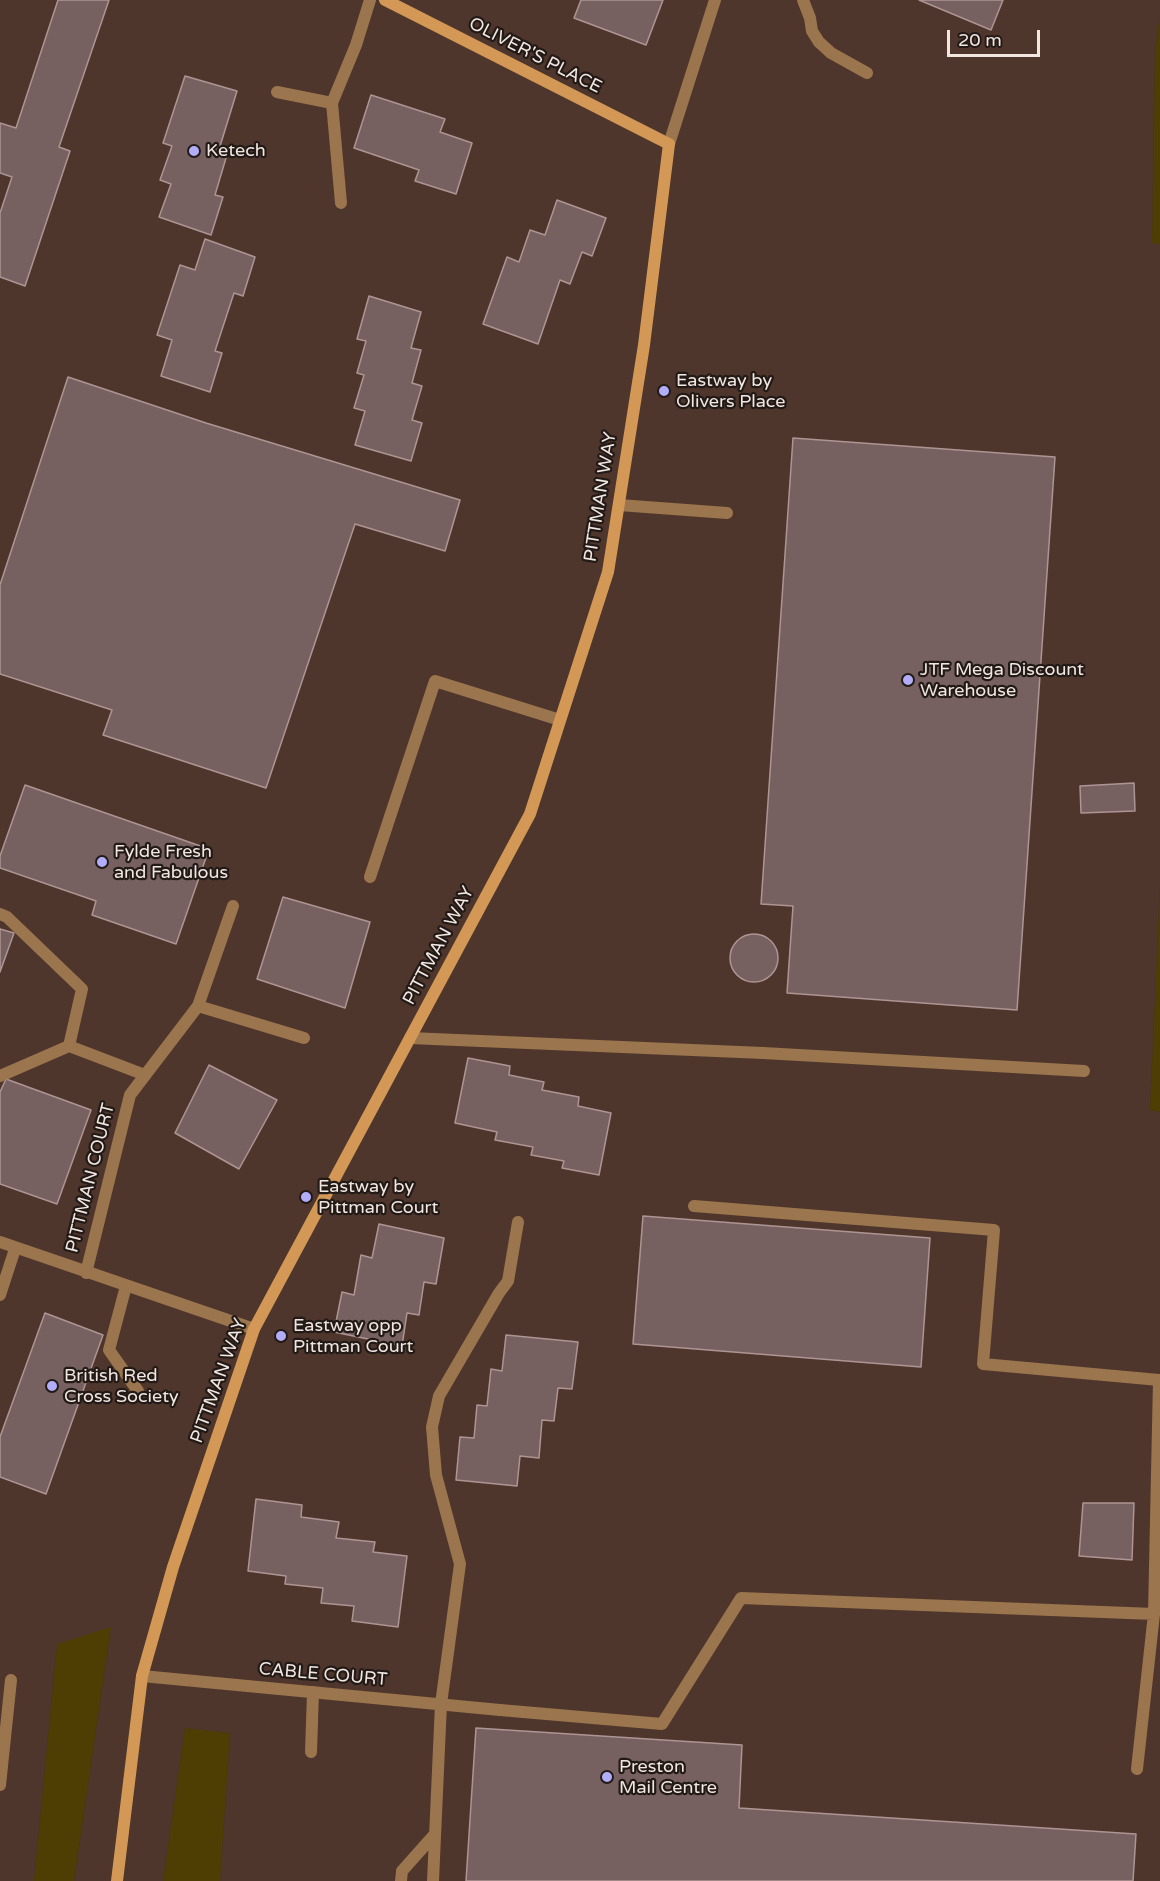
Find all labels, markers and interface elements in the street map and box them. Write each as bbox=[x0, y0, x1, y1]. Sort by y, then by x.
street label: OLIVER'S PLACE bbox=[465, 13, 605, 99]
scale bar bbox=[950, 18, 1043, 56]
text: 20 m bbox=[958, 29, 1002, 51]
place label: Ketech bbox=[206, 140, 266, 162]
marker: Ketech bbox=[187, 144, 201, 158]
place label: Eastway by Olivers Place bbox=[676, 370, 786, 412]
marker: Eastway by Olivers Place bbox=[657, 384, 671, 398]
street label: PITTMAN WAY bbox=[580, 431, 622, 563]
place label: JTF Mega Discount Warehouse bbox=[920, 659, 1084, 702]
marker: JTF Mega Discount Warehouse bbox=[901, 673, 915, 687]
place label: Fylde Fresh and Fabulous bbox=[114, 841, 228, 884]
marker: Fylde Fresh and Fabulous bbox=[95, 855, 109, 869]
street label: PITTMAN WAY bbox=[399, 883, 479, 1009]
street label: PITTMAN COURT bbox=[62, 1101, 120, 1255]
place label: Eastway by Pittman Court bbox=[318, 1176, 438, 1218]
marker: Eastway by Pittman Court bbox=[299, 1190, 313, 1204]
place label: Eastway opp Pittman Court bbox=[293, 1315, 413, 1358]
street label: PITTMAN WAY bbox=[186, 1316, 252, 1446]
marker: Eastway opp Pittman Court bbox=[274, 1329, 288, 1343]
place label: British Red Cross Society bbox=[64, 1365, 179, 1408]
marker: British Red Cross Society bbox=[45, 1379, 59, 1393]
street label: CABLE COURT bbox=[258, 1659, 388, 1691]
place label: Preston Mail Centre bbox=[619, 1756, 717, 1798]
marker: Preston Mail Centre bbox=[600, 1770, 614, 1784]

